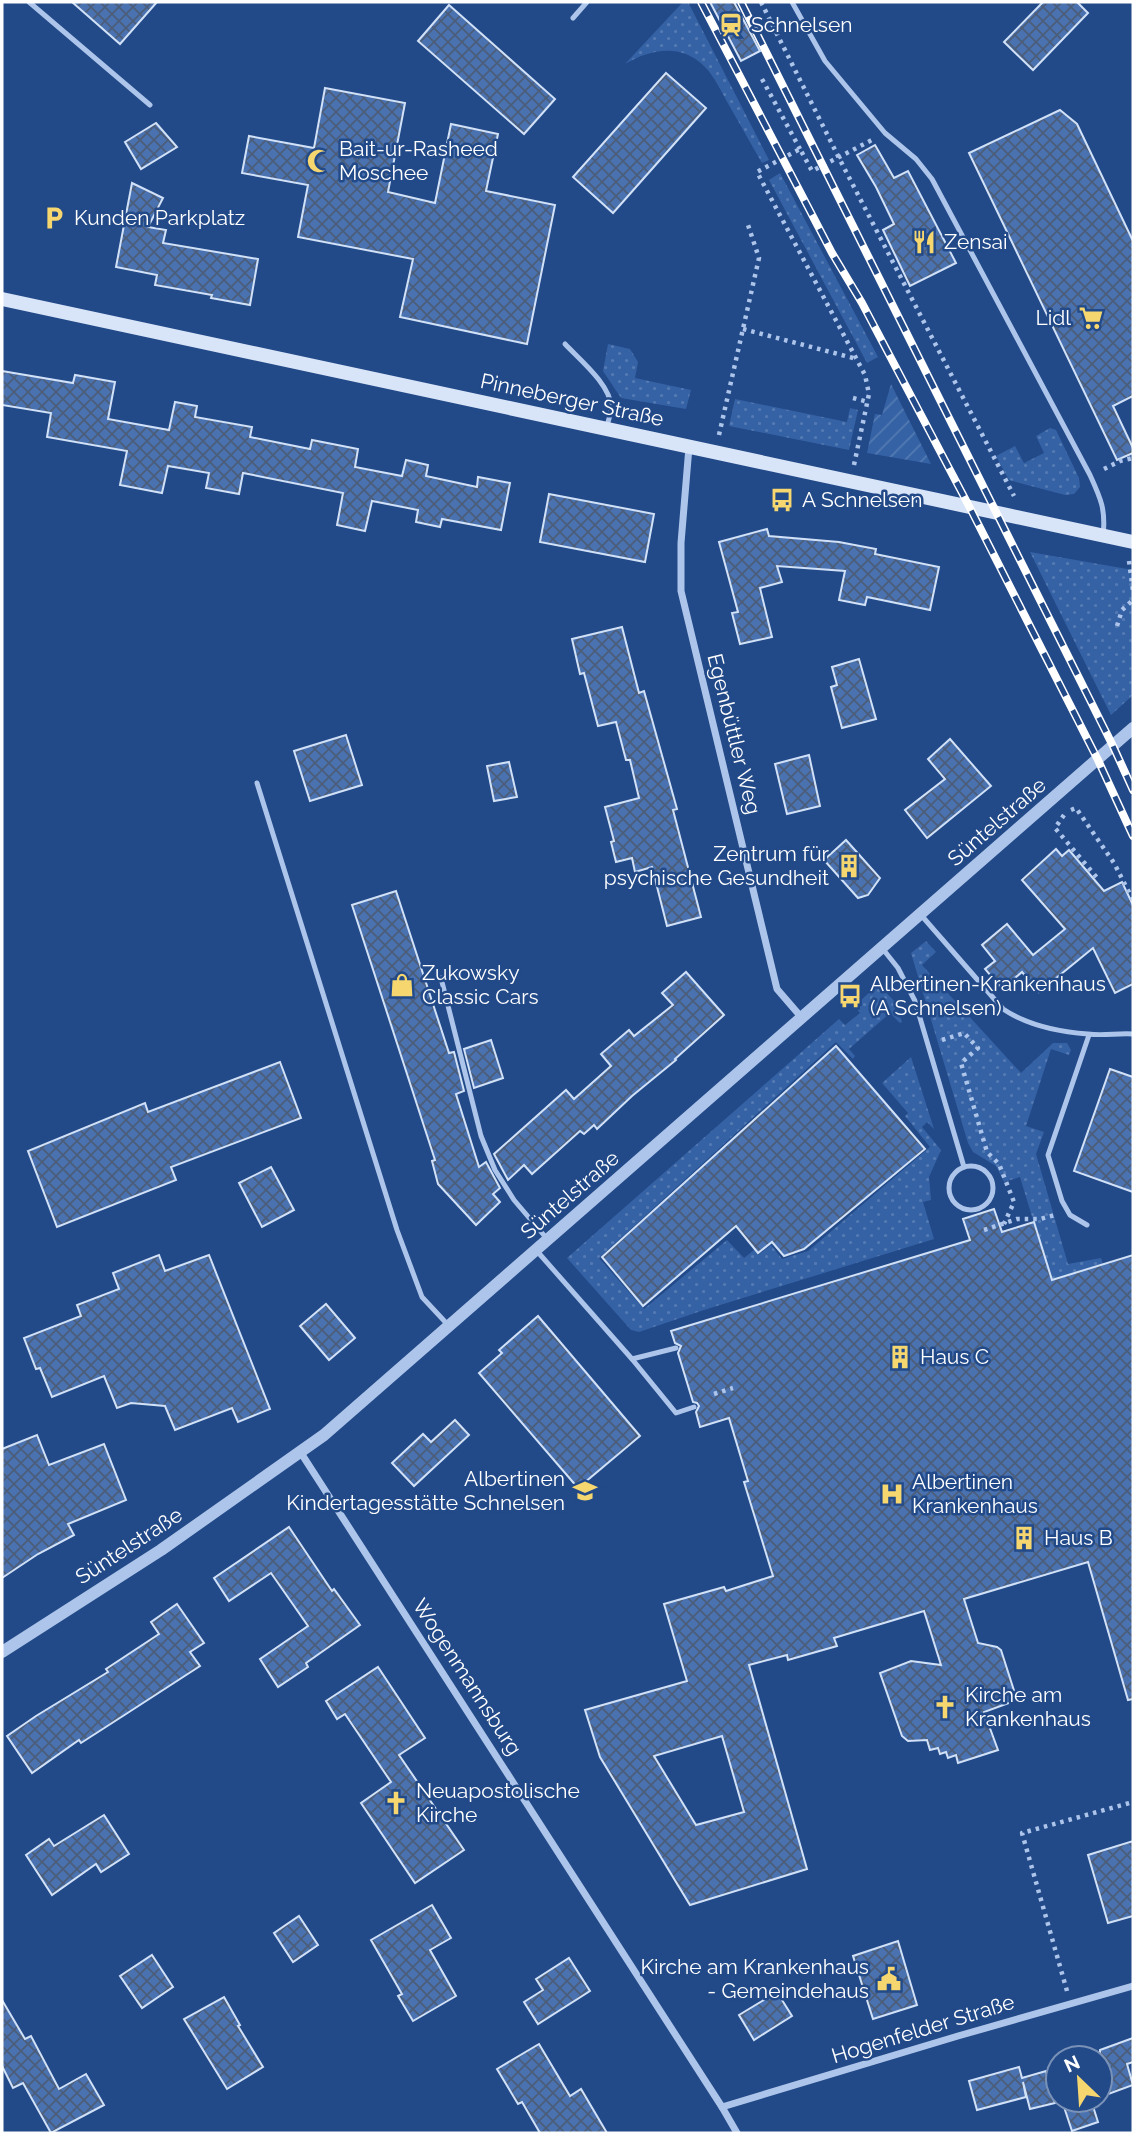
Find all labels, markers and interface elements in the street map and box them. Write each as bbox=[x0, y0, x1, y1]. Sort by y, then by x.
station icon: Schnelsen bbox=[717, 11, 745, 39]
place label: Schnelsen bbox=[751, 12, 853, 37]
place label: Bait-ur-Rasheed Moschee bbox=[339, 136, 498, 185]
mosque icon: Bait-ur-Rasheed Moschee bbox=[305, 147, 333, 175]
parking icon: Kunden Parkplatz bbox=[40, 204, 68, 232]
place label: Kunden Parkplatz bbox=[74, 205, 245, 230]
restaurant icon: Zensai bbox=[910, 228, 938, 256]
place label: Zensai bbox=[944, 229, 1008, 254]
supermarket icon: Lidl bbox=[1077, 304, 1105, 332]
place label: Lidl bbox=[1035, 305, 1071, 330]
street label: Pinneberger Straße bbox=[478, 368, 666, 431]
bus stop icon: A Schnelsen bbox=[768, 486, 796, 514]
place label: A Schnelsen bbox=[802, 487, 922, 512]
street label: Egenbüttler Weg bbox=[702, 651, 767, 817]
street label: Süntelstraße bbox=[942, 772, 1051, 871]
place label: Zentrum für psychische Gesundheit bbox=[604, 841, 830, 890]
building icon: Zentrum für psychische Gesundheit bbox=[835, 852, 863, 880]
place label: Zukowsky Classic Cars bbox=[422, 960, 539, 1009]
shop icon: Zukowsky Classic Cars bbox=[388, 971, 416, 999]
place label: Albertinen-Krankenhaus (A Schnelsen) bbox=[870, 971, 1106, 1020]
bus stop icon: Albertinen-Krankenhaus (A Schnelsen) bbox=[836, 982, 864, 1010]
street label: Süntelstraße bbox=[515, 1145, 624, 1244]
building icon: Haus C bbox=[886, 1343, 914, 1371]
place label: Haus C bbox=[920, 1344, 989, 1369]
place label: Albertinen Kindertagesstätte Schnelsen bbox=[286, 1466, 565, 1515]
place label: Albertinen Krankenhaus bbox=[912, 1469, 1038, 1518]
school or university icon: Albertinen Kindertagesstätte Schnelsen bbox=[571, 1477, 599, 1505]
hospital icon: Albertinen Krankenhaus bbox=[878, 1480, 906, 1508]
street label: Süntelstraße bbox=[71, 1502, 187, 1589]
building icon: Haus B bbox=[1010, 1524, 1038, 1552]
place label: Haus B bbox=[1044, 1525, 1113, 1550]
street label: Wogenmannsburg bbox=[408, 1594, 527, 1760]
place label: Kirche am Krankenhaus bbox=[965, 1682, 1091, 1731]
church icon: Kirche am Krankenhaus bbox=[931, 1693, 959, 1721]
place label: Neuapostolische Kirche bbox=[416, 1778, 580, 1827]
church icon: Neuapostolische Kirche bbox=[382, 1789, 410, 1817]
place label: Kirche am Krankenhaus - Gemeindehaus bbox=[640, 1954, 869, 2003]
public building icon: Kirche am Krankenhaus - Gemeindehaus bbox=[875, 1965, 903, 1993]
street label: Hogenfelder Straße bbox=[828, 1989, 1017, 2068]
north arrow bbox=[1044, 2044, 1114, 2114]
text: N bbox=[1061, 2051, 1083, 2077]

